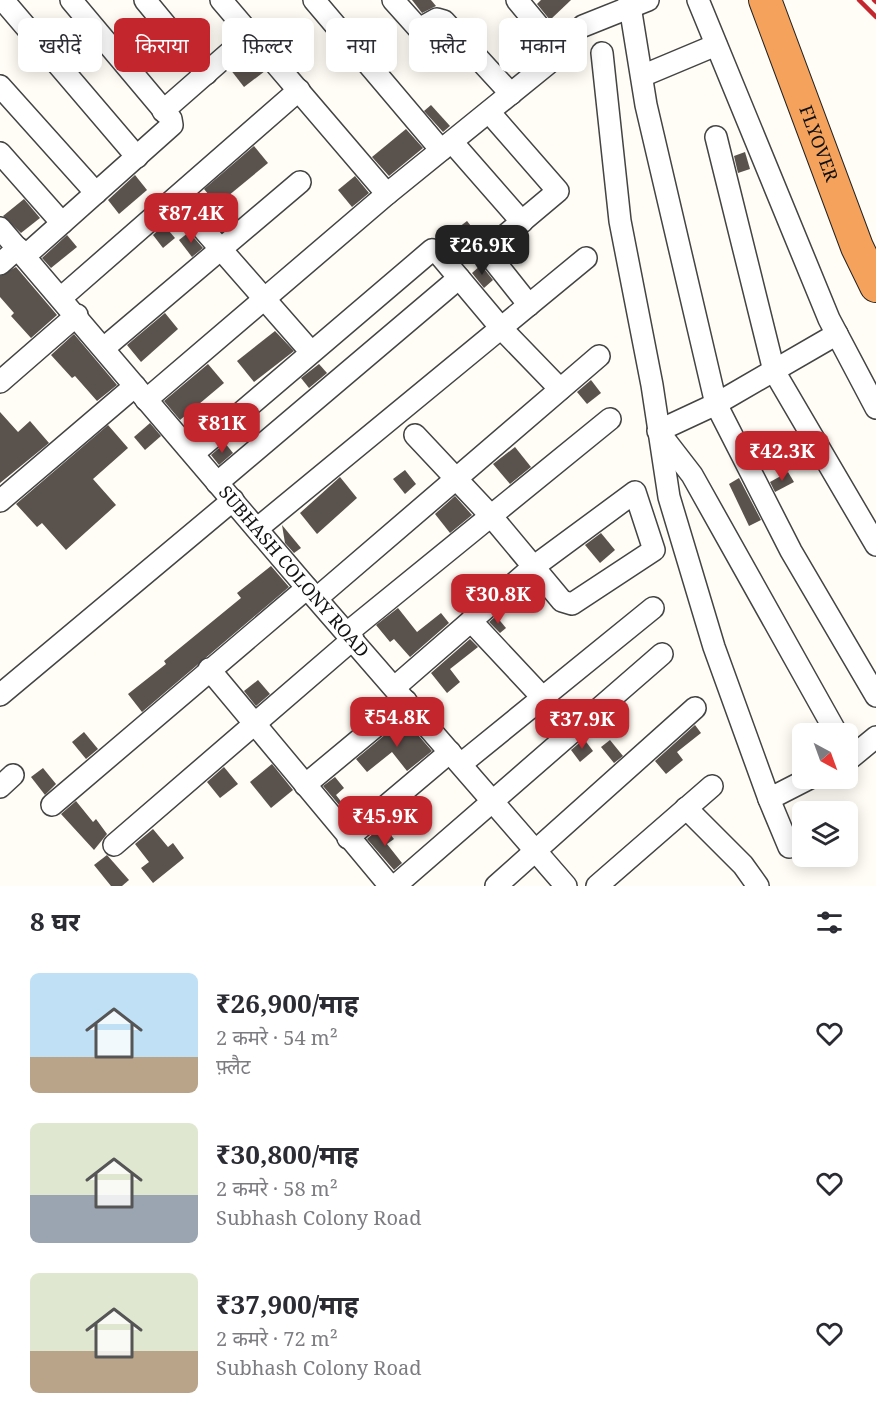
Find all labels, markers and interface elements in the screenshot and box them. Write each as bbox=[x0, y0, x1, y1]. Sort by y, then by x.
chip: खरीदें bbox=[18, 18, 102, 72]
chip: किराया bbox=[114, 18, 210, 72]
chip: फ़िल्टर bbox=[222, 18, 314, 72]
chip: नया bbox=[326, 18, 397, 72]
chip: फ़्लैट bbox=[409, 18, 487, 72]
chip: मकान bbox=[499, 18, 587, 72]
street label: FLYOVER bbox=[794, 102, 845, 185]
pin: ₹87.4K bbox=[142, 193, 240, 244]
text: ₹87.4K bbox=[158, 199, 224, 226]
pin: ₹26.9K bbox=[433, 225, 531, 276]
text: ₹26.9K bbox=[449, 231, 515, 258]
pin: ₹81K bbox=[186, 403, 258, 454]
text: ₹81K bbox=[198, 409, 246, 436]
pin: ₹42.3K bbox=[733, 431, 831, 482]
text: ₹42.3K bbox=[749, 437, 815, 464]
street label: SUBHASH COLONY ROAD bbox=[214, 480, 375, 662]
pin: ₹30.8K bbox=[449, 574, 547, 625]
text: ₹30.8K bbox=[465, 580, 531, 607]
pin: ₹54.8K bbox=[348, 697, 446, 748]
pin: ₹37.9K bbox=[533, 699, 631, 750]
text: ₹54.8K bbox=[364, 703, 430, 730]
text: ₹37.9K bbox=[549, 705, 615, 732]
north arrow bbox=[792, 723, 858, 789]
map controls bbox=[792, 723, 858, 867]
pin: ₹45.9K bbox=[336, 796, 434, 847]
button: layers bbox=[792, 801, 858, 867]
text: ₹45.9K bbox=[352, 802, 418, 829]
text: 8 घर bbox=[30, 903, 80, 939]
icon: filters bbox=[813, 906, 846, 939]
text: ₹26,900/माह bbox=[216, 985, 358, 1021]
icon: home bbox=[78, 997, 150, 1069]
icon: heart bbox=[813, 1017, 846, 1050]
text: 2 कमरे · 54 m² bbox=[216, 1024, 338, 1051]
text: फ़्लैट bbox=[216, 1053, 251, 1080]
text: ₹30,800/माह bbox=[216, 1136, 358, 1172]
icon: home bbox=[78, 1147, 150, 1219]
icon: heart bbox=[813, 1167, 846, 1200]
text: 2 कमरे · 58 m² bbox=[216, 1175, 338, 1202]
text: Subhash Colony Road bbox=[216, 1204, 422, 1231]
text: ₹37,900/माह bbox=[216, 1286, 358, 1322]
icon: home bbox=[78, 1297, 150, 1369]
icon: heart bbox=[813, 1317, 846, 1350]
text: 2 कमरे · 72 m² bbox=[216, 1325, 338, 1352]
text: Subhash Colony Road bbox=[216, 1354, 422, 1381]

